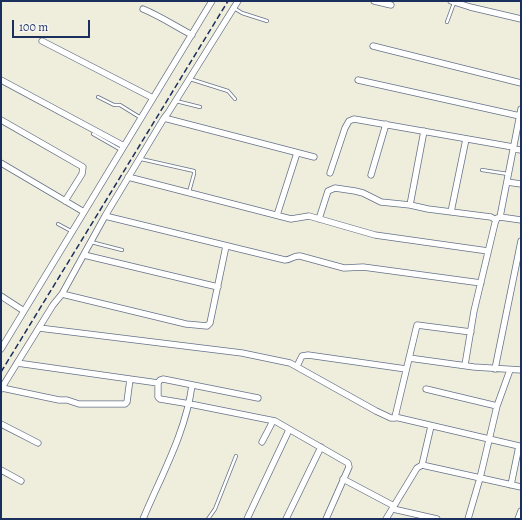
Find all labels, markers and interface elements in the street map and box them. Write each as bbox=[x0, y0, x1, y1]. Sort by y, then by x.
scale bar bbox=[14, 12, 92, 38]
text: 100 m bbox=[19, 19, 48, 35]

